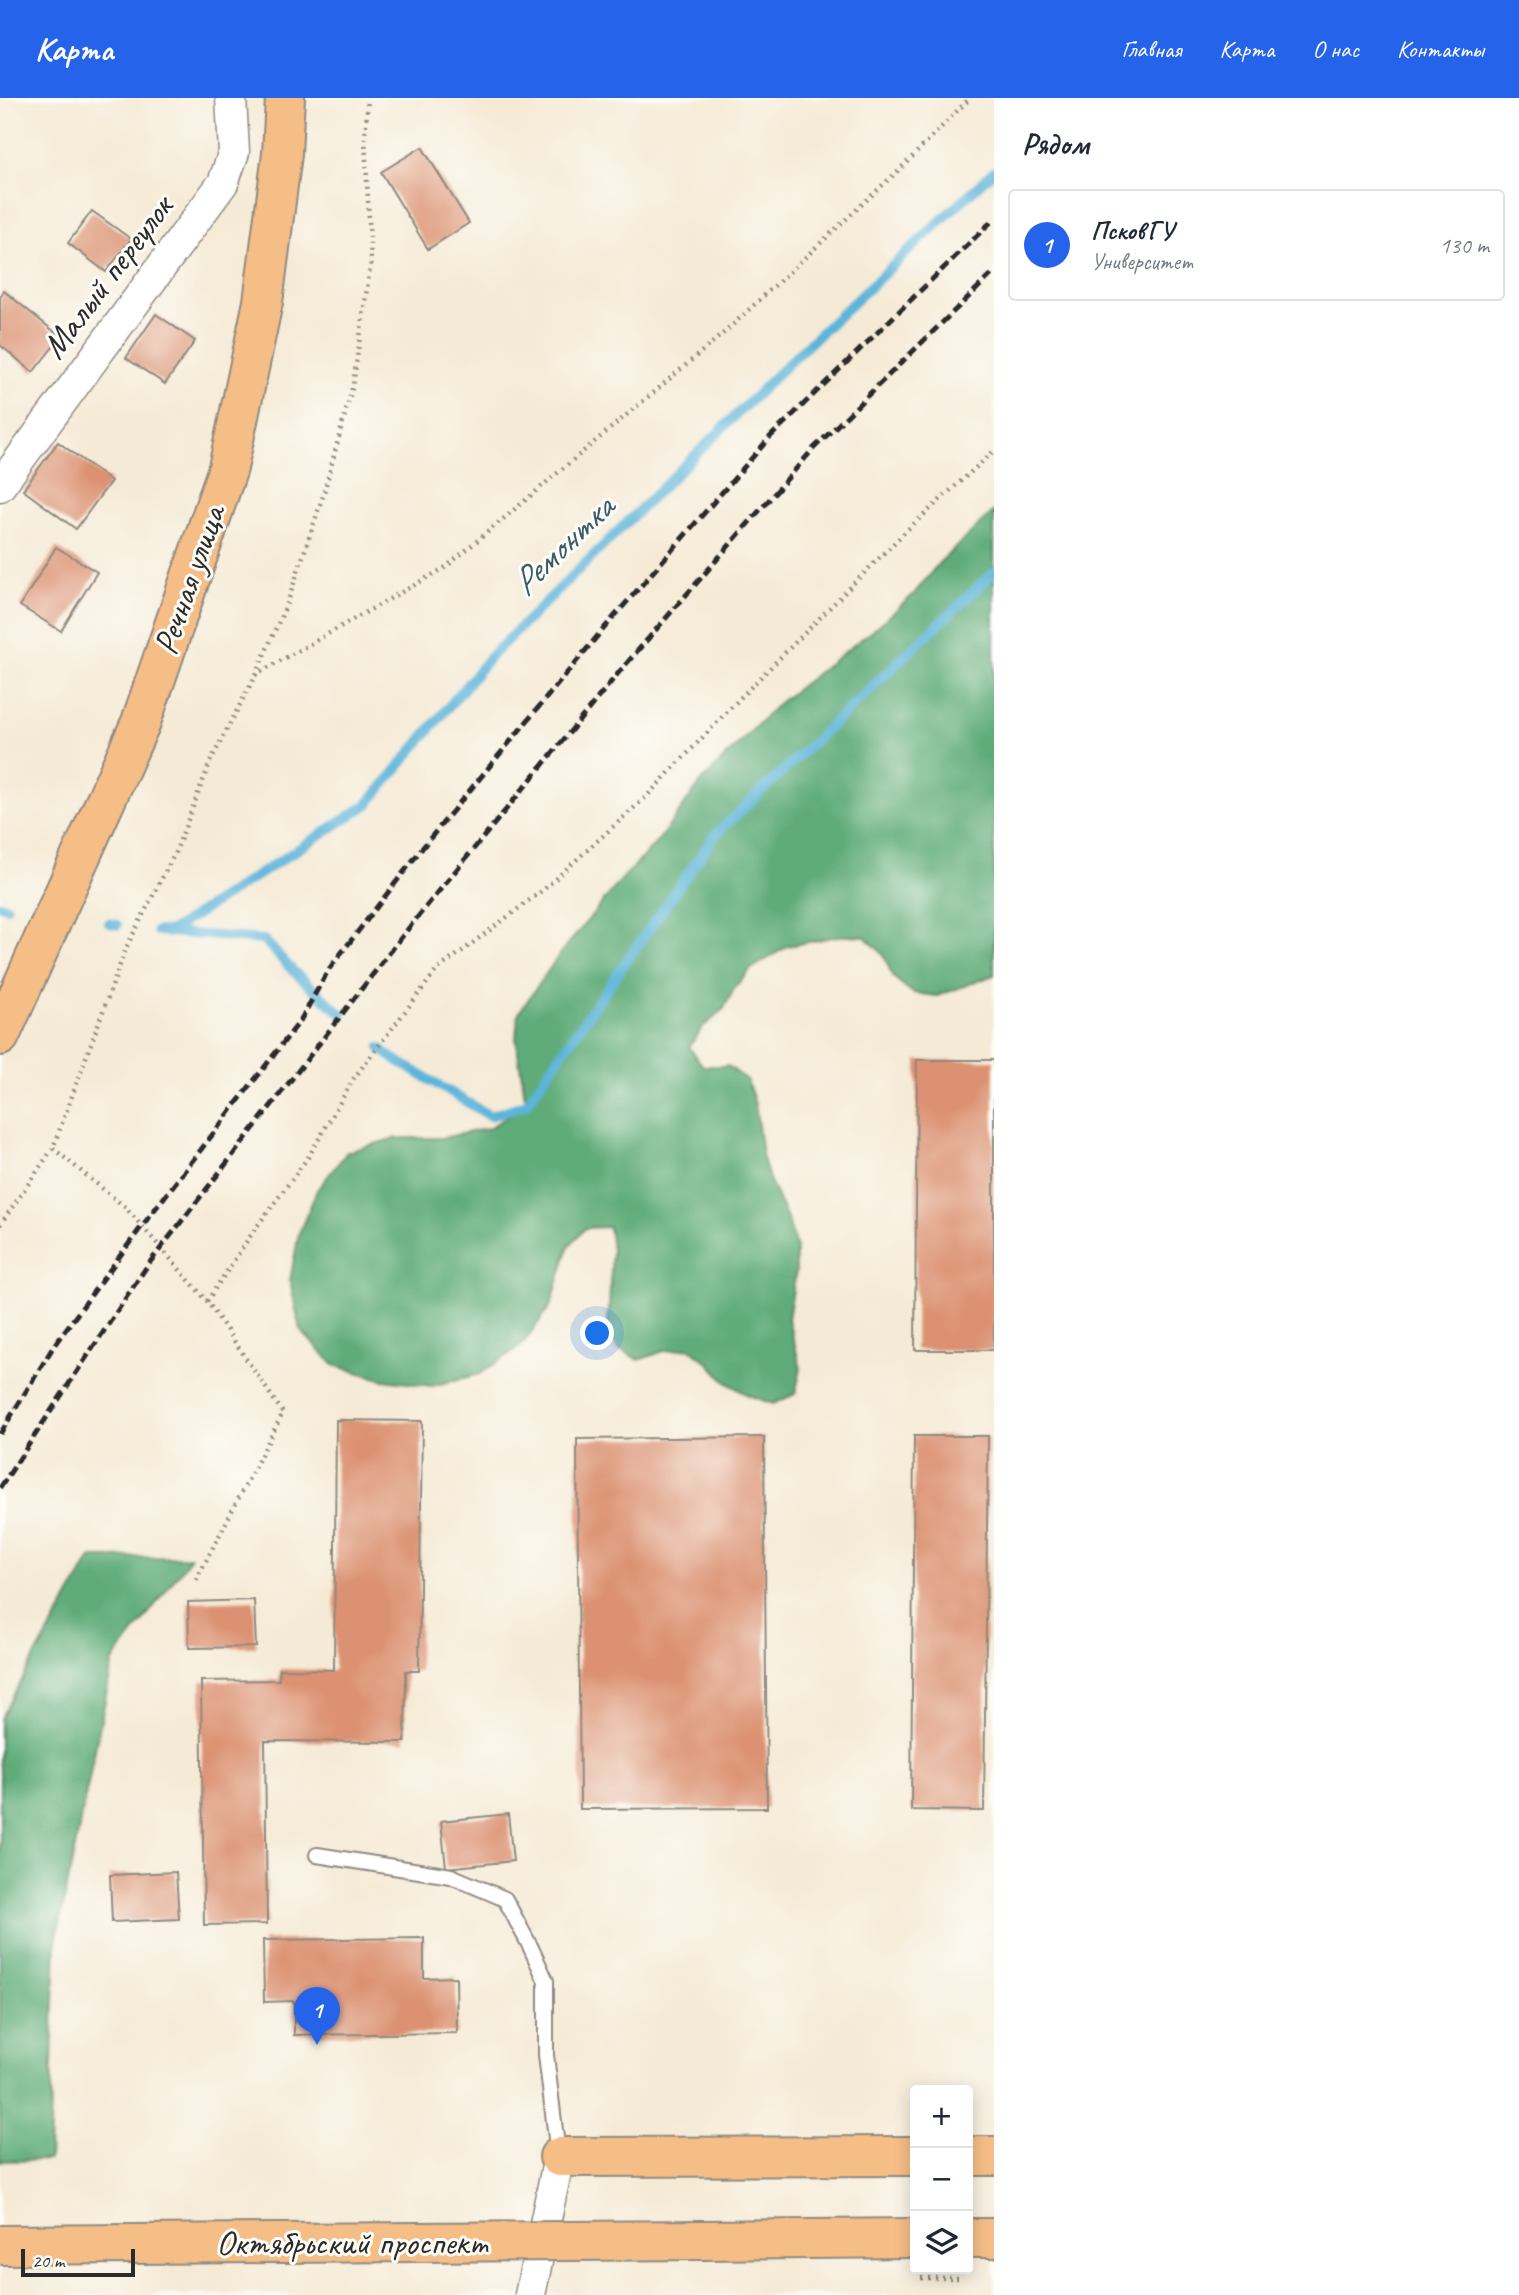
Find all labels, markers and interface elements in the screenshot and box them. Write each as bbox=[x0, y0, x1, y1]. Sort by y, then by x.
text: Карта bbox=[35, 28, 114, 70]
text: Главная bbox=[1121, 34, 1182, 64]
text: Карта bbox=[1220, 34, 1274, 64]
text: О нас bbox=[1312, 34, 1359, 64]
text: Контакты bbox=[1397, 34, 1484, 64]
text: Рядом bbox=[1022, 125, 1089, 163]
street label: Малый переулок bbox=[31, 184, 185, 367]
text: ПсковГУ bbox=[1091, 214, 1174, 247]
text: 1 bbox=[1042, 231, 1052, 260]
text: 130 m bbox=[1440, 231, 1489, 260]
text: Университет bbox=[1091, 247, 1193, 276]
water label: Ремонтка bbox=[501, 482, 626, 605]
street label: Речная улица bbox=[143, 497, 236, 660]
your location bbox=[580, 1316, 614, 1350]
pin: 1 bbox=[294, 1987, 340, 2045]
map controls bbox=[910, 2085, 973, 2274]
button: + bbox=[910, 2085, 973, 2148]
button: − bbox=[910, 2148, 973, 2211]
button: layers bbox=[910, 2211, 973, 2274]
street label: Октябрьский проспект bbox=[216, 2220, 489, 2265]
scale bar bbox=[21, 2246, 135, 2278]
text: 20 m bbox=[32, 2249, 64, 2273]

